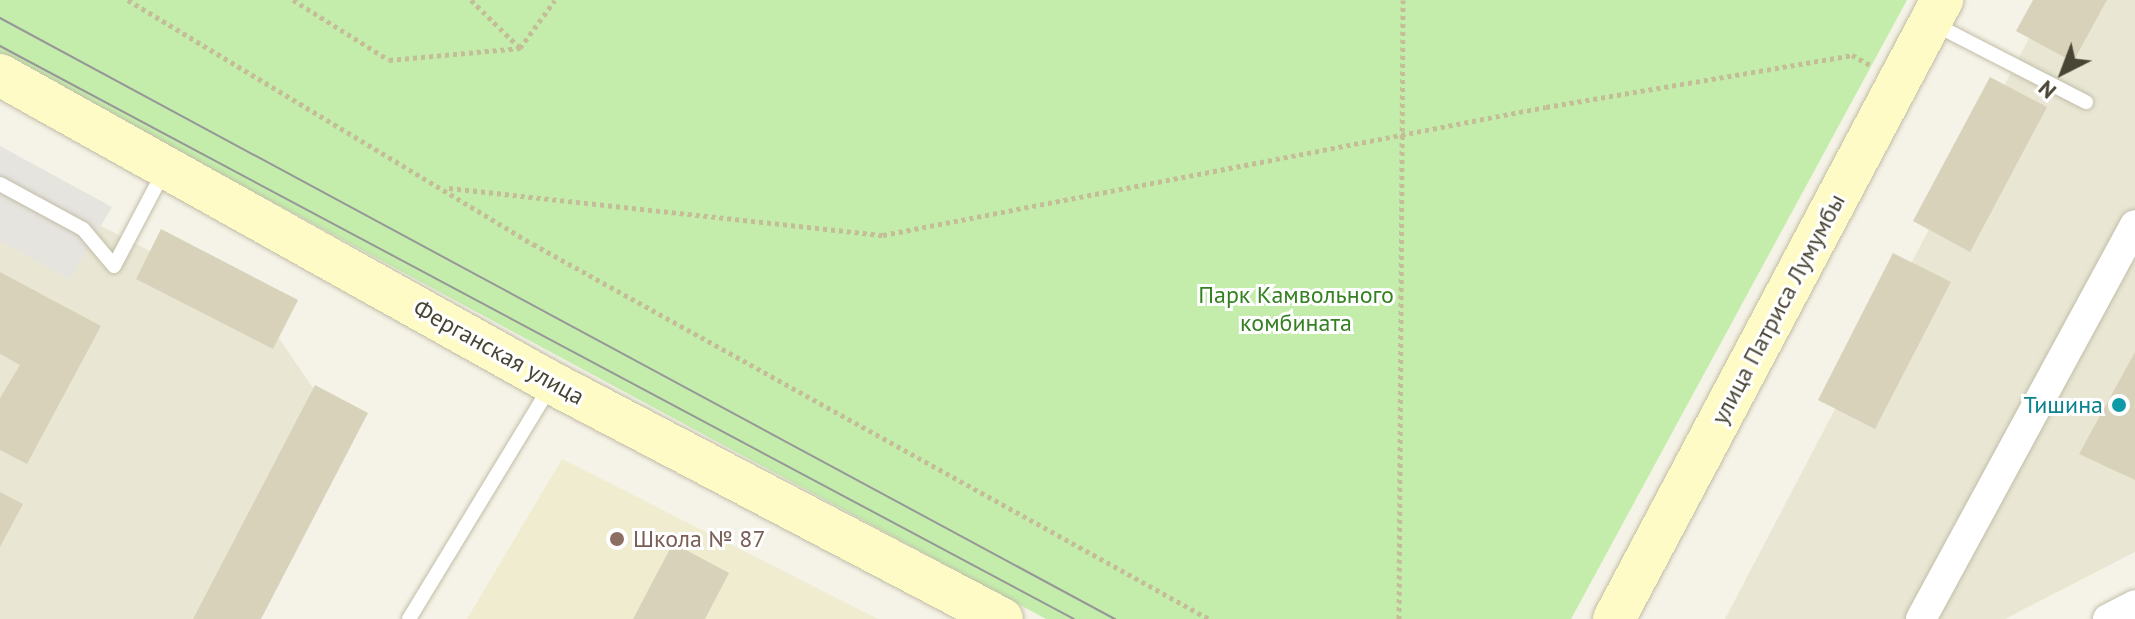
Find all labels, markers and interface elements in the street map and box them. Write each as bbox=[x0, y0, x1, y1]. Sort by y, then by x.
north arrow bbox=[2023, 32, 2103, 112]
text: N bbox=[2032, 75, 2062, 105]
street label: улица Патриса Лумумбы bbox=[1705, 189, 1851, 429]
park label: Парк Камвольного комбината bbox=[1198, 281, 1394, 337]
street label: Ферганская улица bbox=[409, 293, 589, 411]
place label: Тишина bbox=[2024, 391, 2103, 419]
marker: Тишина bbox=[2110, 396, 2128, 414]
place label: Школа № 87 bbox=[633, 525, 765, 553]
marker: Школа № 87 bbox=[608, 530, 626, 548]

